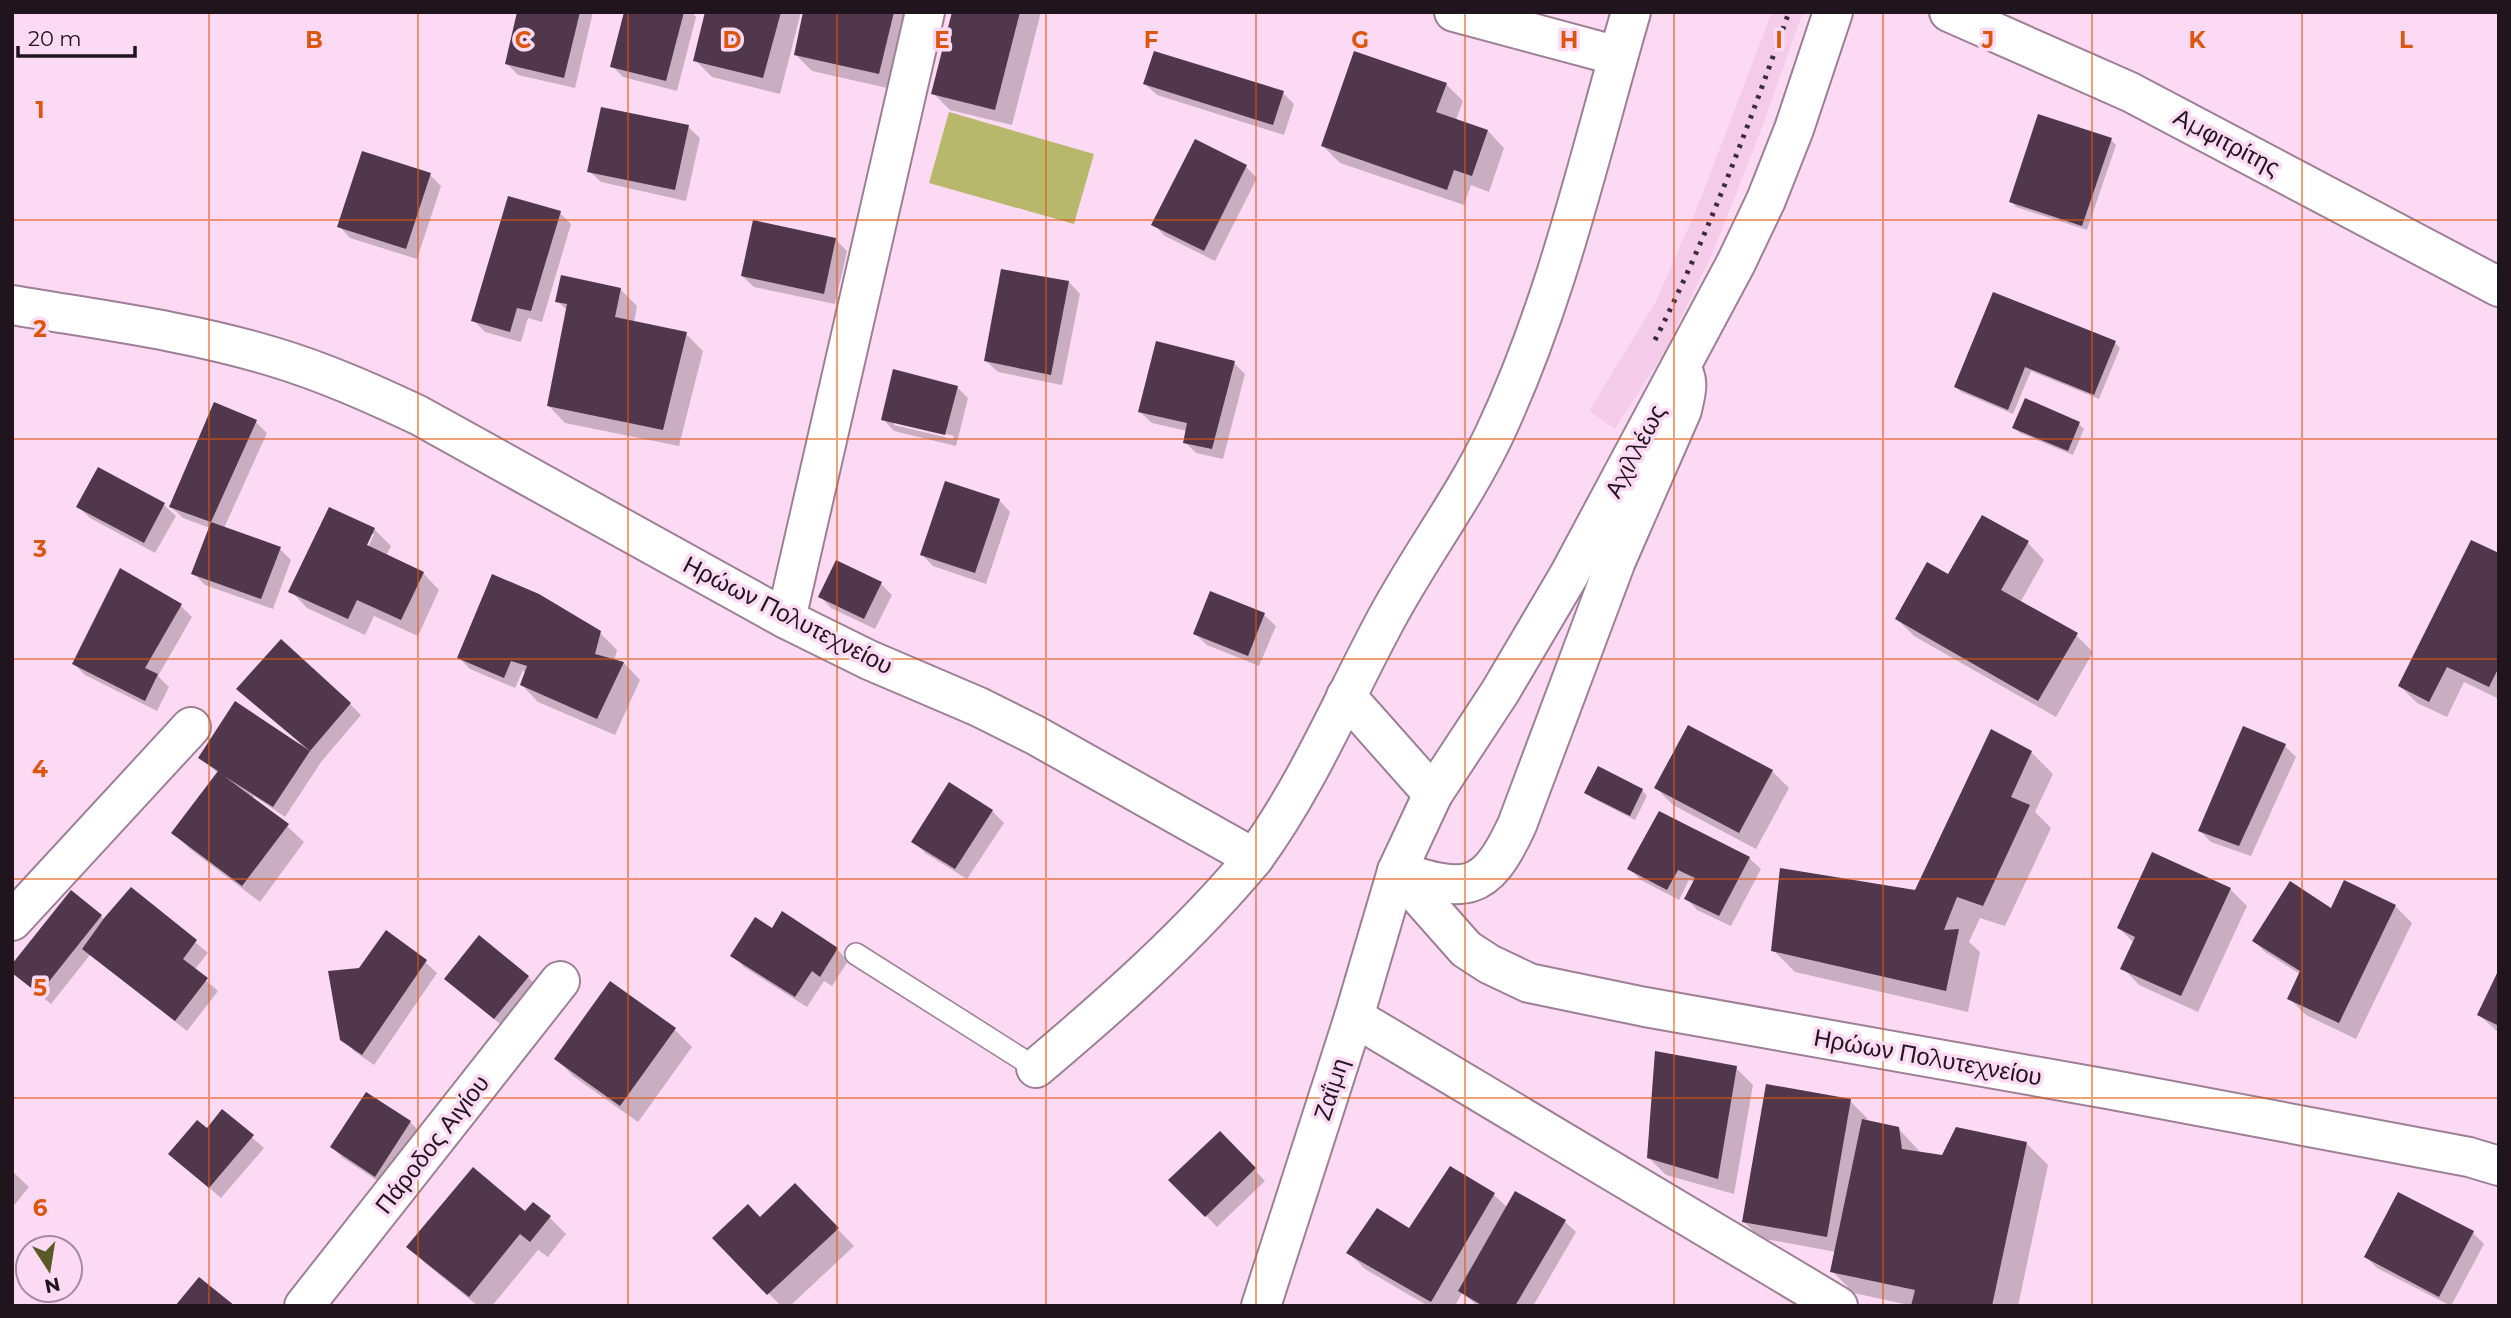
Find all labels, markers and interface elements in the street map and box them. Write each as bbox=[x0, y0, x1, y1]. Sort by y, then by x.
scale bar bbox=[18, 14, 135, 58]
text: 20 m bbox=[28, 26, 82, 51]
text: B bbox=[305, 26, 323, 54]
text: C bbox=[515, 26, 532, 54]
text: D bbox=[723, 26, 742, 54]
text: E bbox=[934, 26, 950, 54]
text: F bbox=[1144, 26, 1159, 54]
text: G bbox=[1351, 26, 1369, 54]
text: H bbox=[1560, 26, 1578, 54]
text: I bbox=[1775, 26, 1783, 54]
text: J bbox=[1981, 26, 1994, 54]
text: K bbox=[2188, 26, 2206, 54]
text: L bbox=[2399, 26, 2413, 54]
text: 1 bbox=[35, 96, 45, 124]
street label: Αμφιτρίτης bbox=[2169, 102, 2285, 182]
text: 2 bbox=[33, 315, 47, 343]
street label: Αχιλλέως bbox=[1598, 400, 1672, 502]
text: 3 bbox=[32, 535, 47, 563]
street label: Ηρώων Πολυτεχνείου bbox=[678, 550, 898, 680]
text: 4 bbox=[32, 755, 48, 783]
text: 5 bbox=[33, 974, 47, 1002]
street label: Ηρώων Πολυτεχνείου bbox=[1812, 1023, 2044, 1091]
street label: Ζαΐμη bbox=[1307, 1054, 1355, 1124]
street label: Πάροδος Αιγίου bbox=[369, 1069, 495, 1219]
text: 6 bbox=[33, 1194, 48, 1222]
north arrow bbox=[14, 1234, 84, 1304]
text: N bbox=[43, 1272, 62, 1298]

